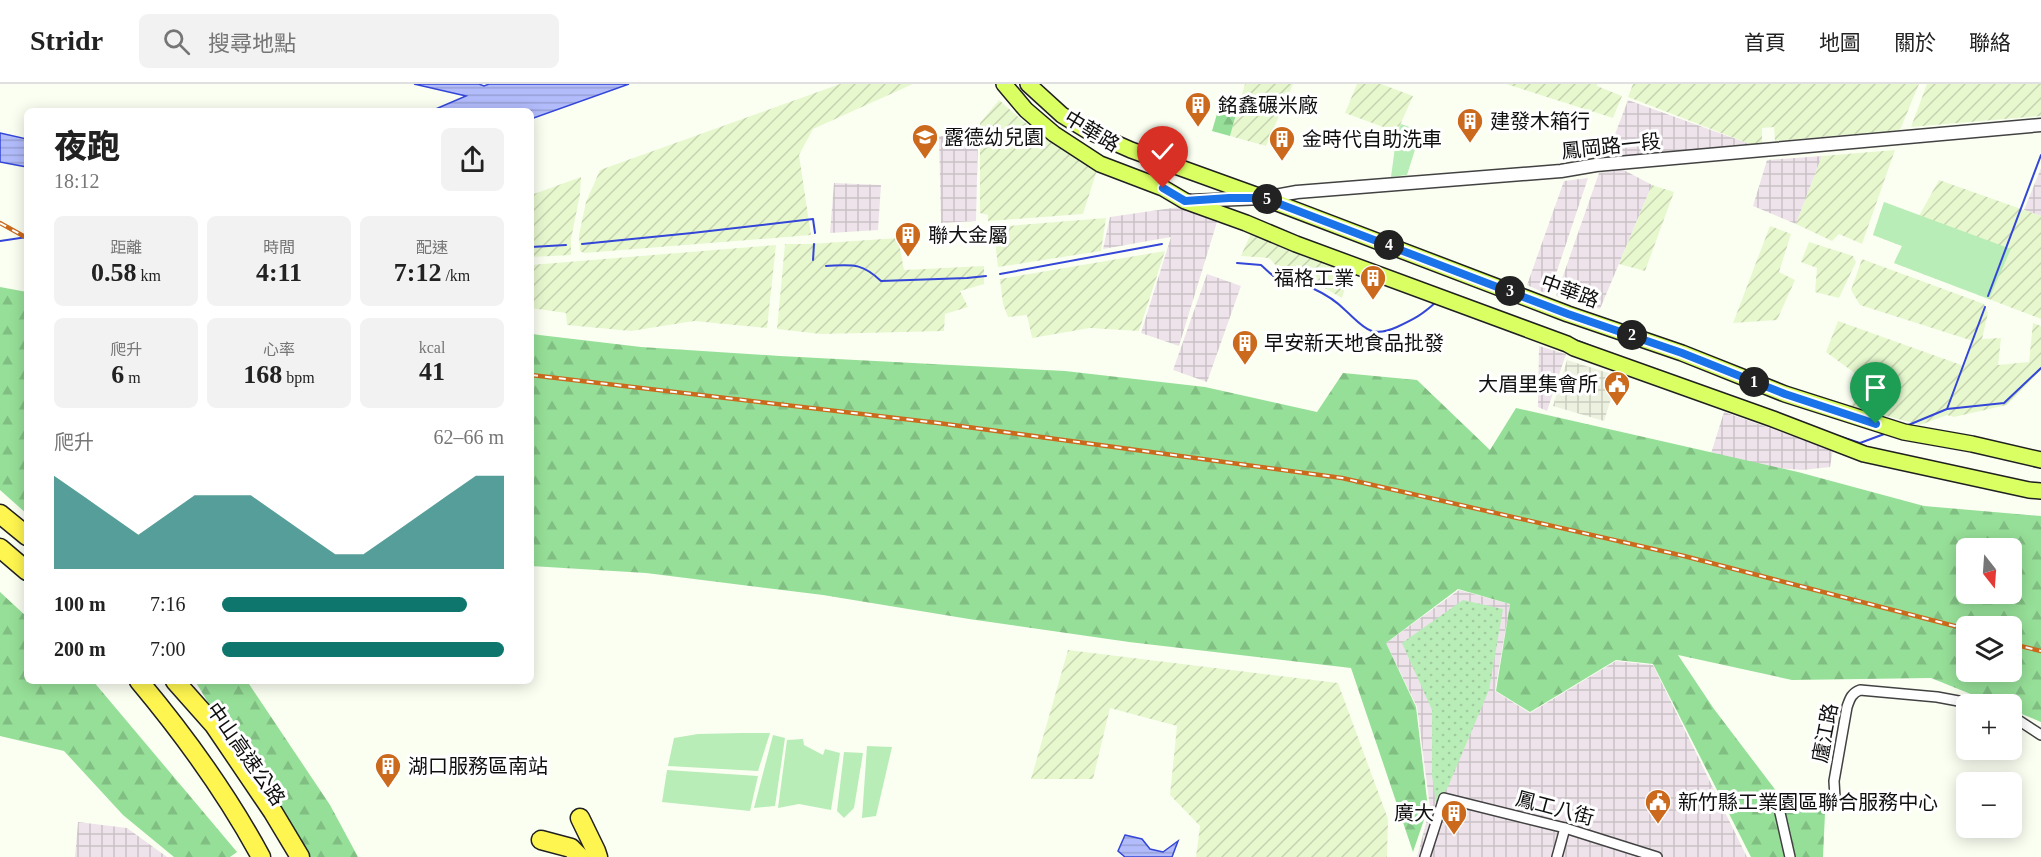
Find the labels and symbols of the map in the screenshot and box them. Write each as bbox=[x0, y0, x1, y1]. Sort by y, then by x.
building icon: 銘鑫碾米廠 bbox=[1183, 90, 1213, 128]
place label: 銘鑫碾米廠 bbox=[1218, 94, 1318, 116]
street label: 中華路 bbox=[1061, 106, 1123, 156]
building icon: 建發木箱行 bbox=[1455, 106, 1485, 144]
place label: 建發木箱行 bbox=[1490, 110, 1590, 132]
school or university icon: 露德幼兒園 bbox=[910, 122, 940, 160]
building icon: 金時代自助洗車 bbox=[1267, 124, 1297, 162]
place label: 露德幼兒園 bbox=[944, 126, 1044, 148]
pin bbox=[1137, 126, 1188, 188]
place label: 金時代自助洗車 bbox=[1302, 128, 1442, 150]
street label: 鳳岡路一段 bbox=[1560, 130, 1662, 162]
pin: 5 bbox=[1252, 184, 1282, 214]
building icon: 聯大金屬 bbox=[893, 220, 923, 258]
place label: 聯大金屬 bbox=[928, 224, 1008, 246]
pin: 4 bbox=[1374, 230, 1404, 260]
building icon: 福格工業 bbox=[1358, 263, 1388, 301]
place label: 福格工業 bbox=[1274, 267, 1354, 289]
street label: 中華路 bbox=[1538, 270, 1602, 312]
pin: 3 bbox=[1495, 276, 1525, 306]
pin: 2 bbox=[1617, 320, 1647, 350]
building icon: 早安新天地食品批發 bbox=[1230, 328, 1260, 366]
place label: 早安新天地食品批發 bbox=[1264, 332, 1444, 354]
pin bbox=[1850, 362, 1901, 424]
pin: 1 bbox=[1739, 367, 1769, 397]
public building icon: 大眉里集會所 bbox=[1602, 369, 1632, 407]
place label: 大眉里集會所 bbox=[1478, 373, 1598, 395]
north arrow bbox=[1956, 538, 2022, 604]
street label: 中山高速公路 bbox=[203, 699, 289, 809]
street label: 廬江路 bbox=[1808, 701, 1842, 765]
building icon: 湖口服務區南站 bbox=[373, 751, 403, 789]
place label: 湖口服務區南站 bbox=[408, 755, 548, 777]
street label: 鳳工八街 bbox=[1514, 787, 1596, 829]
public building icon: 新竹縣工業園區聯合服務中心 bbox=[1643, 787, 1673, 825]
place label: 新竹縣工業園區聯合服務中心 bbox=[1678, 791, 1938, 813]
building icon: 廣大 bbox=[1439, 798, 1469, 836]
place label: 廣大 bbox=[1394, 802, 1434, 824]

